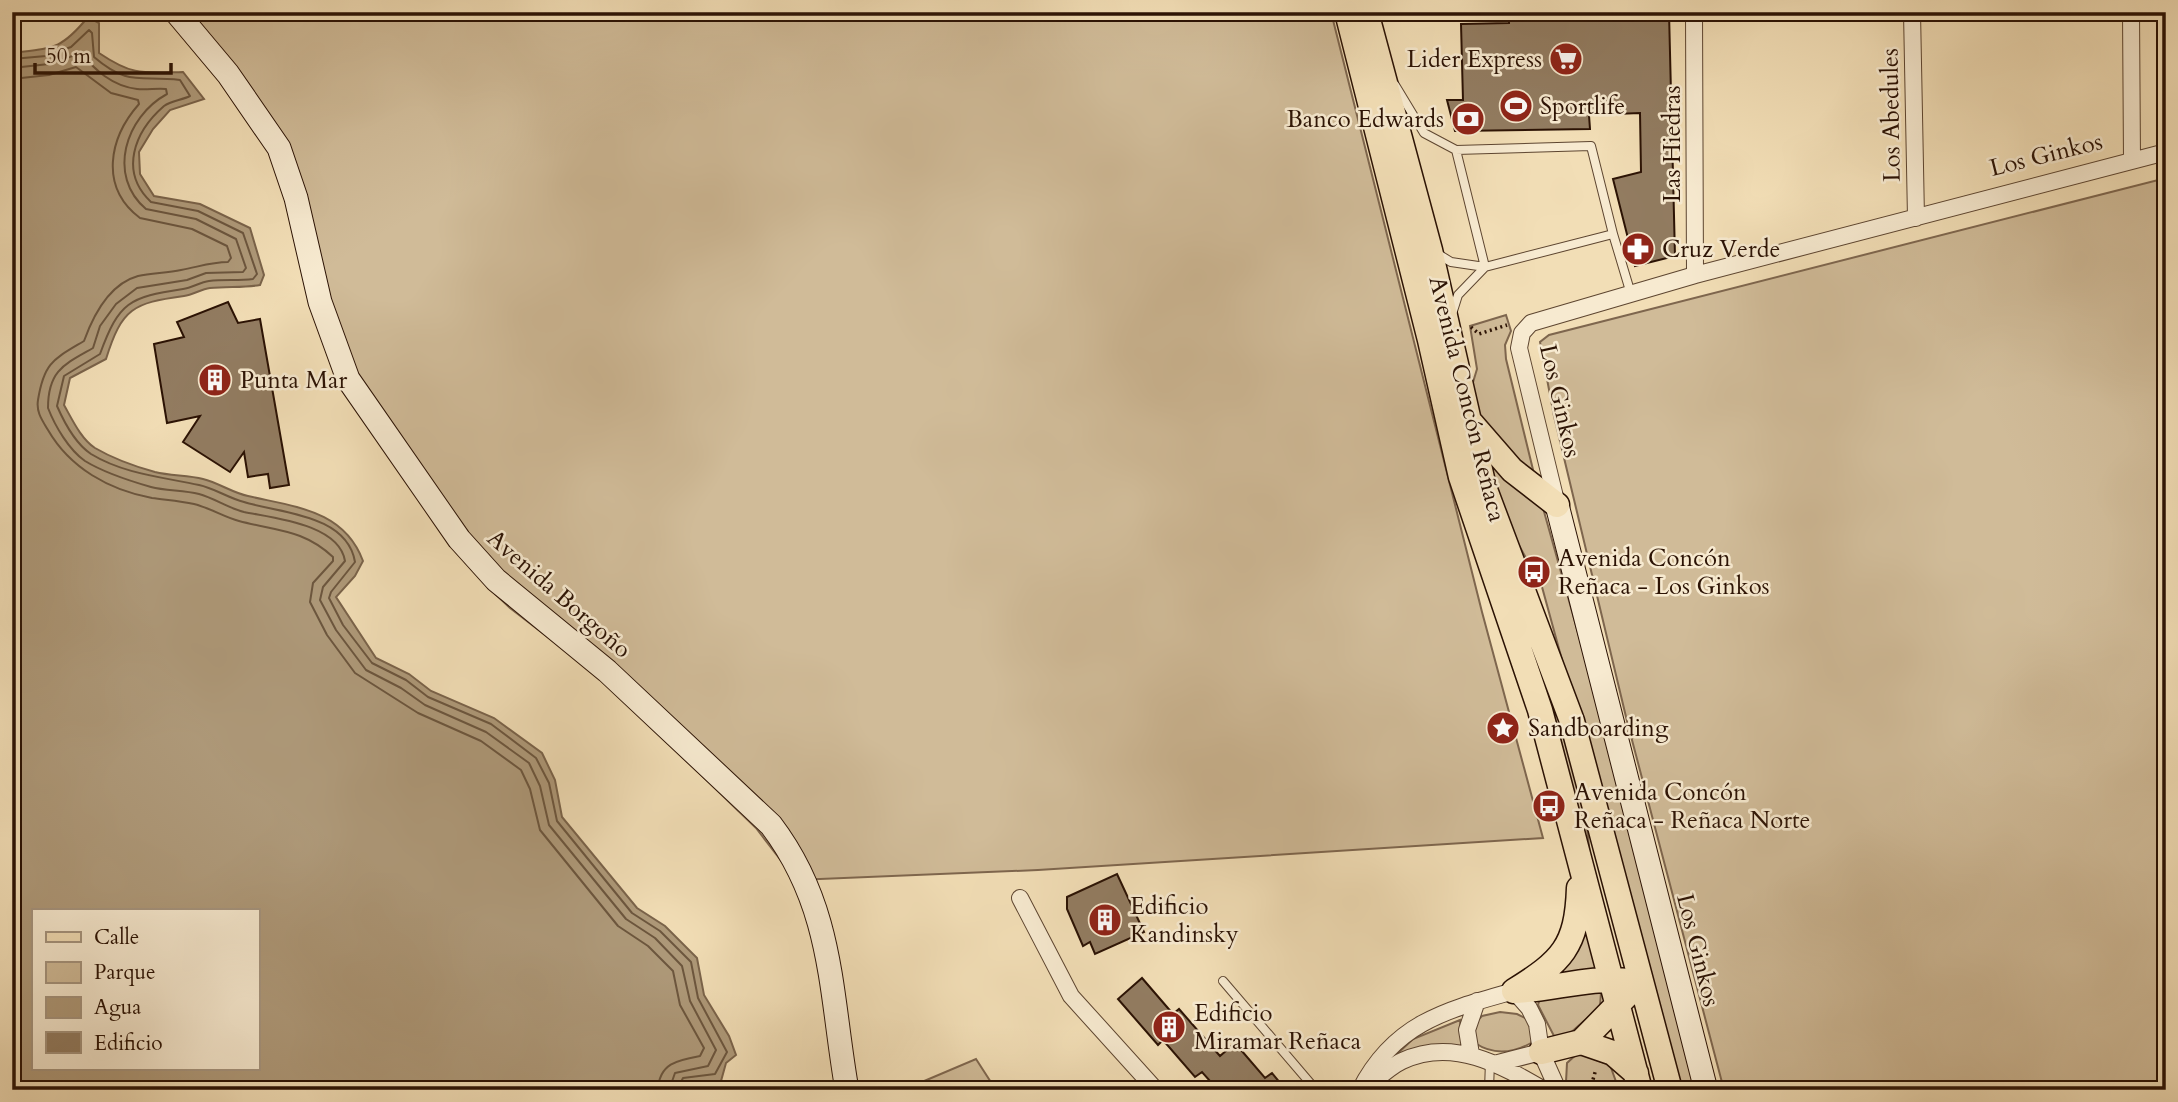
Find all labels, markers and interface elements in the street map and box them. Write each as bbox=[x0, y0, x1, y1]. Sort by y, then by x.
scale bar bbox=[35, 32, 172, 76]
supermarket icon: Lider Express bbox=[1547, 40, 1585, 78]
text: 50 m bbox=[46, 42, 91, 71]
place label: Lider Express bbox=[1407, 43, 1542, 76]
street label: Los Abedules bbox=[1873, 48, 1909, 182]
street label: Las Hiedras bbox=[1656, 86, 1689, 203]
sports icon: Sportlife bbox=[1497, 87, 1535, 125]
place label: Sportlife bbox=[1540, 90, 1625, 123]
bank icon: Banco Edwards bbox=[1449, 100, 1487, 138]
place label: Banco Edwards bbox=[1287, 103, 1444, 136]
street label: Los Ginkos bbox=[1986, 125, 2106, 185]
pharmacy icon: Cruz Verde bbox=[1619, 230, 1657, 268]
place label: Cruz Verde bbox=[1662, 233, 1780, 266]
street label: Avenida Concón Reñaca bbox=[1421, 273, 1514, 526]
street label: Los Ginkos bbox=[1531, 341, 1589, 461]
building icon: Punta Mar bbox=[196, 361, 234, 399]
place label: Punta Mar bbox=[240, 364, 347, 397]
street label: Avenida Borgoño bbox=[480, 522, 638, 666]
place label: Avenida Concón Reñaca - Los Ginkos bbox=[1558, 542, 1770, 603]
bus stop icon: Avenida Concón Reñaca - Los Ginkos bbox=[1515, 553, 1553, 591]
place icon: Sandboarding bbox=[1484, 709, 1522, 747]
place label: Sandboarding bbox=[1528, 712, 1669, 745]
place label: Avenida Concón Reñaca - Reñaca Norte bbox=[1574, 776, 1810, 837]
bus stop icon: Avenida Concón Reñaca - Reñaca Norte bbox=[1530, 787, 1568, 825]
place label: Edificio Kandinsky bbox=[1130, 890, 1239, 951]
street label: Los Ginkos bbox=[1668, 890, 1728, 1010]
building icon: Edificio Kandinsky bbox=[1086, 901, 1124, 939]
legend bbox=[32, 909, 259, 1070]
text: Calle bbox=[94, 923, 139, 952]
text: Parque bbox=[94, 958, 155, 987]
text: Agua bbox=[94, 993, 141, 1022]
place label: Edificio Miramar Reñaca bbox=[1194, 997, 1362, 1058]
building icon: Edificio Miramar Reñaca bbox=[1150, 1008, 1188, 1046]
text: Edificio bbox=[94, 1029, 163, 1058]

